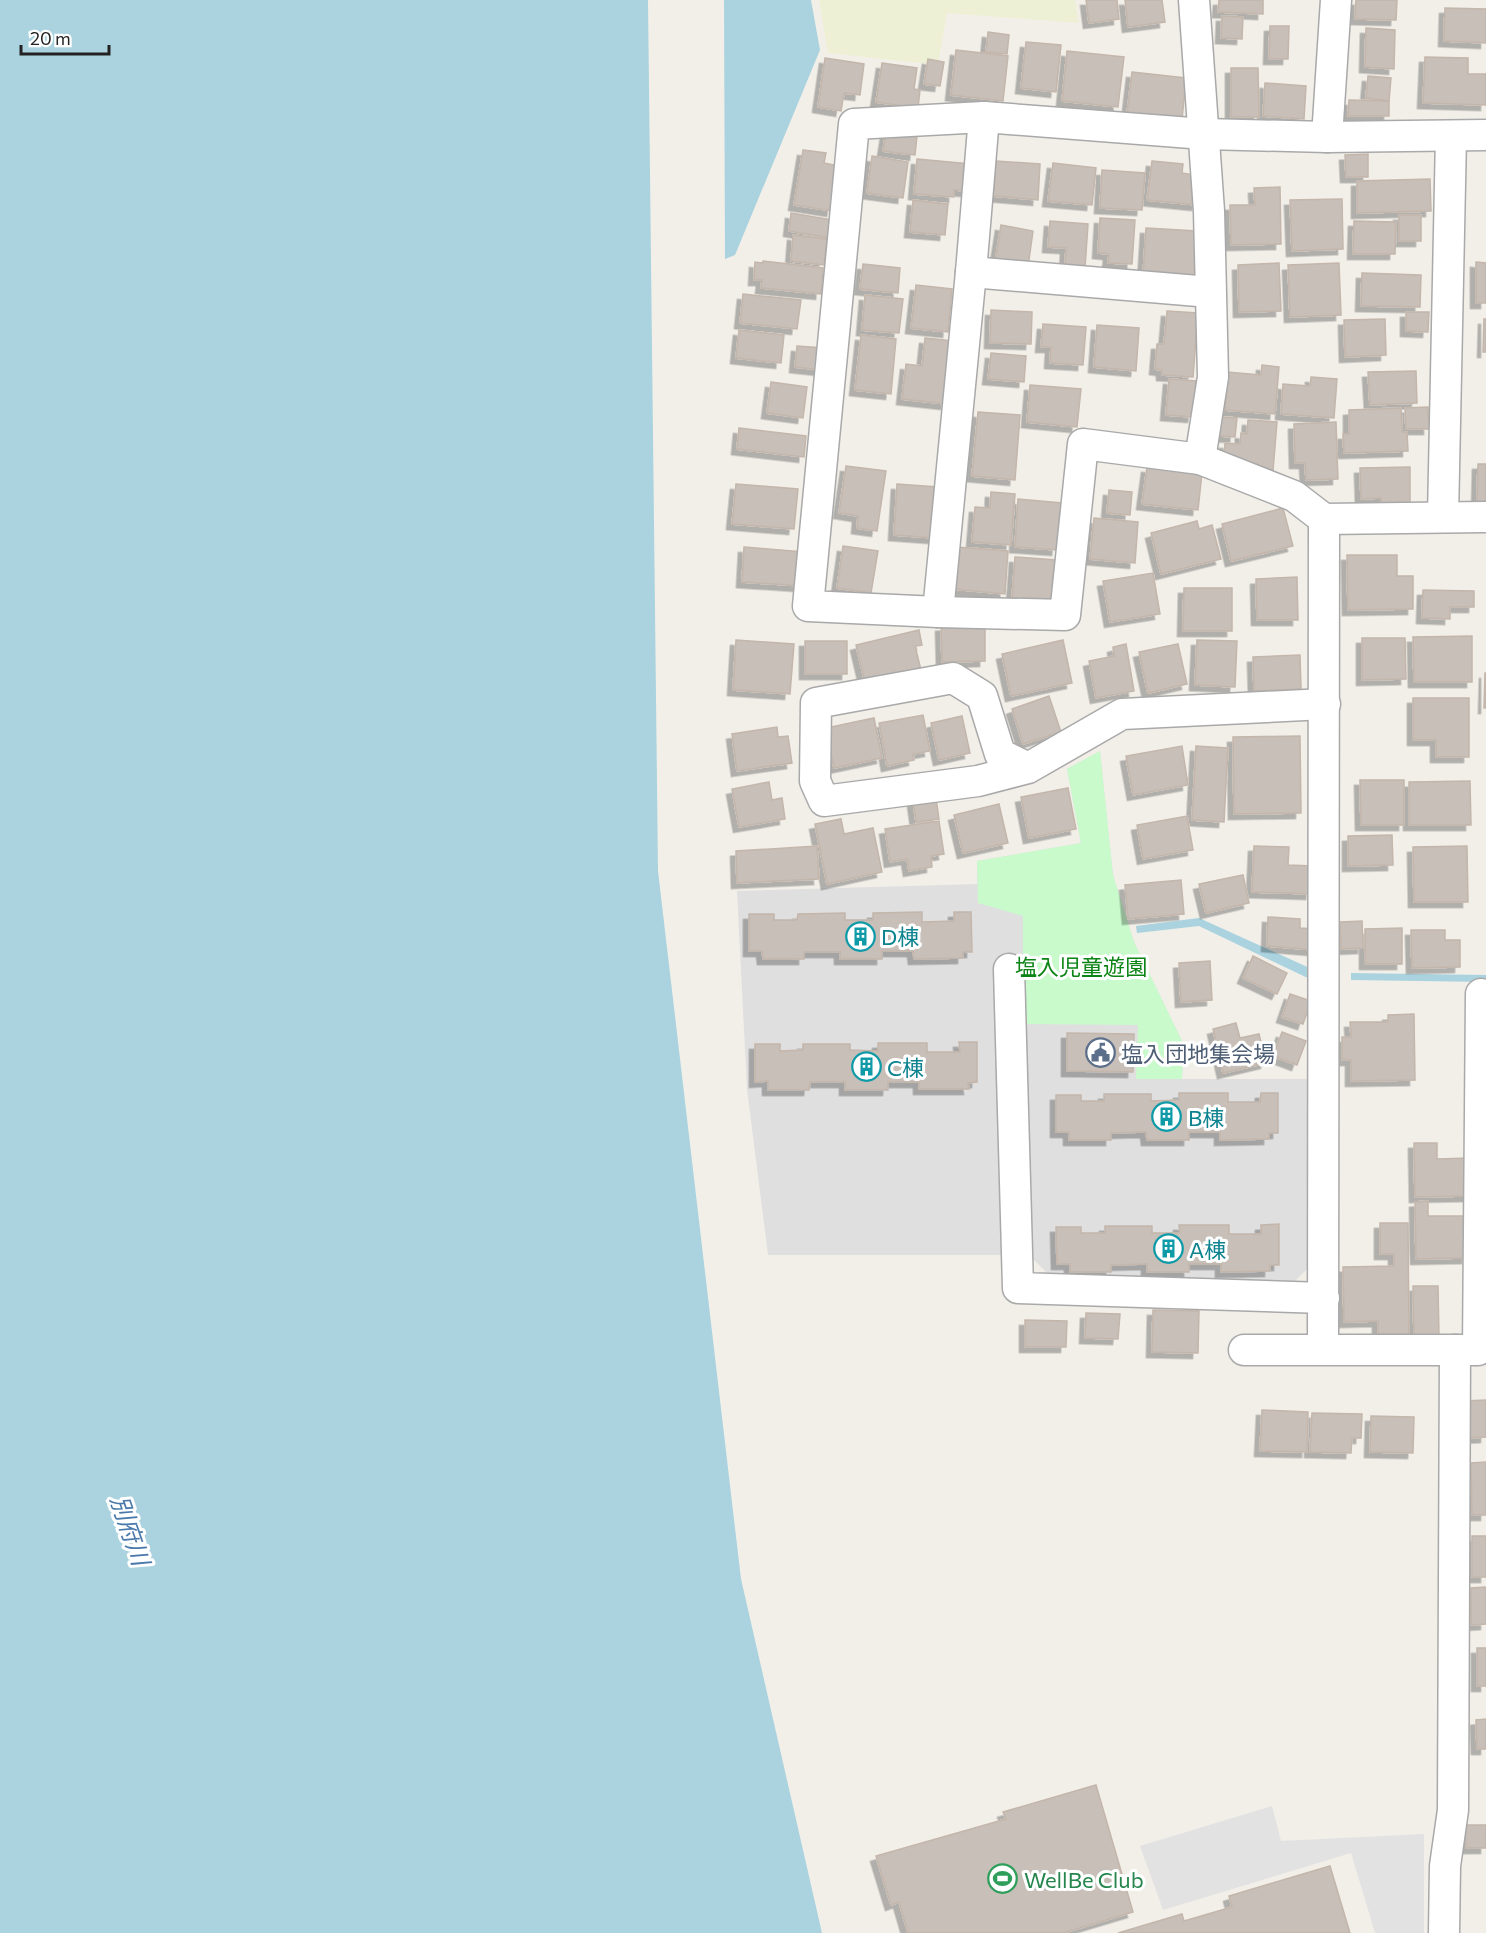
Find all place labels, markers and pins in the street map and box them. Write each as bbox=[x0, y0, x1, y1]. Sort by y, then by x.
building icon: D棟 bbox=[844, 920, 876, 952]
place label: D棟 bbox=[881, 923, 919, 950]
public building icon: 塩入団地集会場 bbox=[1084, 1037, 1116, 1069]
place label: 塩入団地集会場 bbox=[1121, 1040, 1275, 1067]
building icon: C棟 bbox=[850, 1051, 882, 1083]
place label: C棟 bbox=[887, 1054, 924, 1081]
building icon: B棟 bbox=[1151, 1101, 1183, 1133]
place label: B棟 bbox=[1188, 1104, 1224, 1131]
building icon: A棟 bbox=[1152, 1233, 1184, 1265]
place label: A棟 bbox=[1189, 1236, 1226, 1263]
sports icon: WellBe Club bbox=[987, 1863, 1019, 1895]
place label: WellBe Club bbox=[1024, 1866, 1144, 1893]

